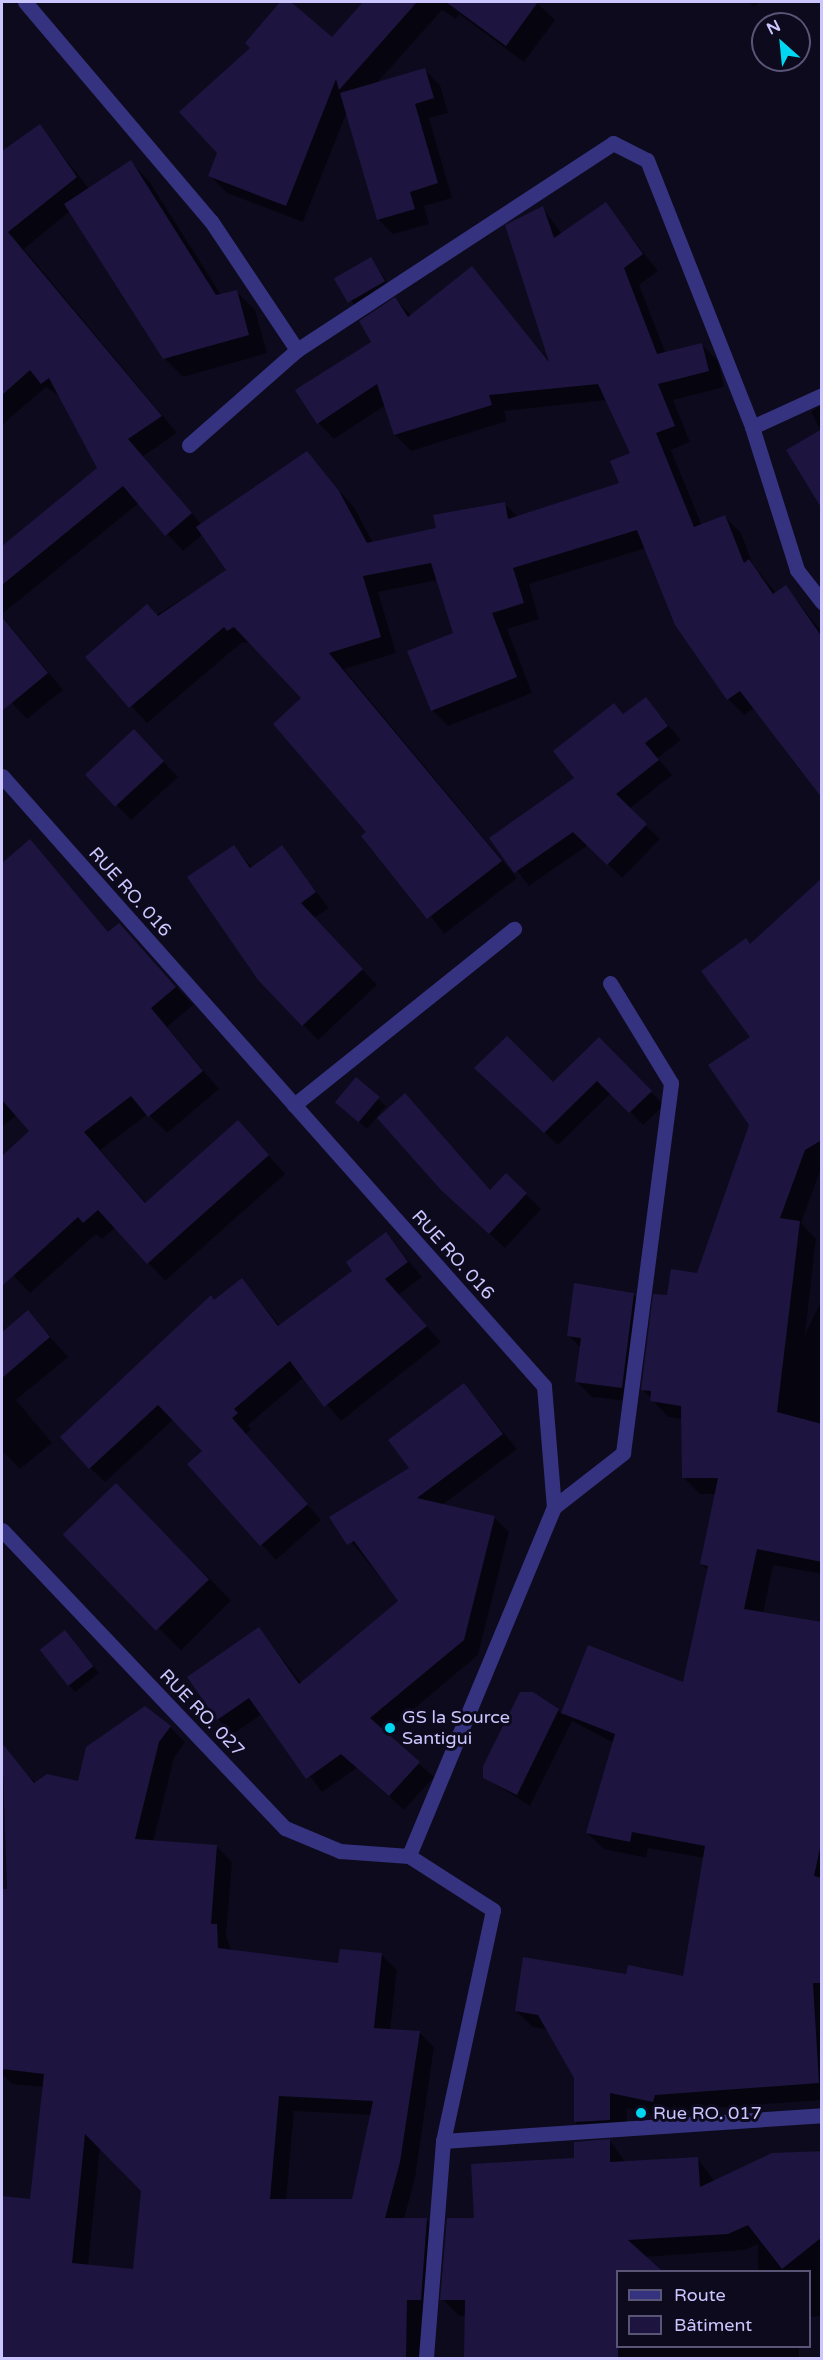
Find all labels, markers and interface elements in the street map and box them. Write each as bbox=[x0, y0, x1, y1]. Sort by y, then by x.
north arrow bbox=[751, 12, 811, 72]
text: N bbox=[763, 16, 784, 40]
street label: RUE RO. 016 bbox=[84, 843, 176, 941]
street label: RUE RO. 016 bbox=[407, 1206, 499, 1304]
street label: RUE RO. 027 bbox=[155, 1665, 249, 1761]
place label: GS la Source Santigui bbox=[402, 1707, 510, 1750]
marker: GS la Source Santigui bbox=[383, 1721, 397, 1735]
place label: Rue RO. 017 bbox=[653, 2102, 762, 2124]
marker: Rue RO. 017 bbox=[634, 2106, 648, 2120]
legend bbox=[616, 2270, 811, 2348]
text: Route bbox=[674, 2284, 726, 2306]
text: Bâtiment bbox=[674, 2314, 752, 2336]

